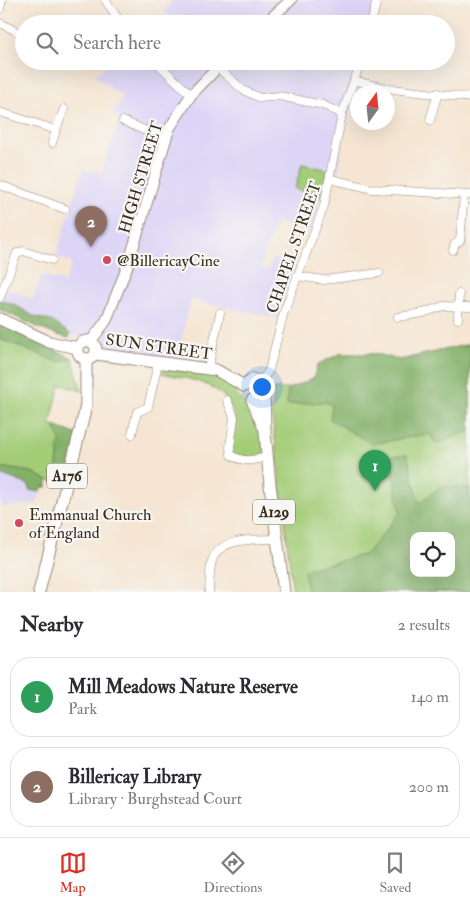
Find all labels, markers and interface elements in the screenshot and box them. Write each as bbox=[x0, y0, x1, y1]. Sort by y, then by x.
search box bbox=[15, 15, 455, 70]
icon: search bbox=[33, 29, 61, 57]
text: Search here bbox=[73, 31, 161, 55]
north arrow bbox=[350, 85, 395, 130]
street label: HIGH STREET bbox=[114, 119, 168, 236]
street label: CHAPEL STREET bbox=[262, 179, 326, 316]
pin: 2 bbox=[75, 206, 107, 247]
place label: @BillericayCine bbox=[117, 251, 220, 271]
marker: @BillericayCine bbox=[101, 254, 113, 266]
street label: SUN STREET bbox=[104, 330, 213, 364]
your location bbox=[249, 374, 275, 400]
pin: 1 bbox=[359, 450, 391, 491]
road number: A176 bbox=[47, 464, 87, 488]
road number: A129 bbox=[253, 500, 295, 524]
place label: Emmanual Church of England bbox=[29, 505, 152, 543]
marker: Emmanual Church of England bbox=[13, 517, 25, 529]
map controls bbox=[410, 532, 455, 577]
button: locate bbox=[410, 532, 455, 577]
text: Nearby bbox=[20, 611, 83, 638]
text: 2 results bbox=[397, 615, 450, 635]
text: Mill Meadows Nature Reserve bbox=[68, 675, 298, 699]
text: 1 bbox=[34, 687, 40, 707]
text: 140 m bbox=[411, 687, 449, 707]
text: Park bbox=[68, 699, 97, 719]
text: Billericay Library bbox=[68, 765, 201, 789]
text: 2 bbox=[33, 777, 41, 797]
text: 200 m bbox=[409, 777, 449, 797]
text: Library · Burghstead Court bbox=[68, 789, 242, 809]
tab: Map bbox=[59, 849, 87, 896]
tab: Directions bbox=[204, 849, 262, 896]
tab: Saved bbox=[379, 849, 411, 896]

